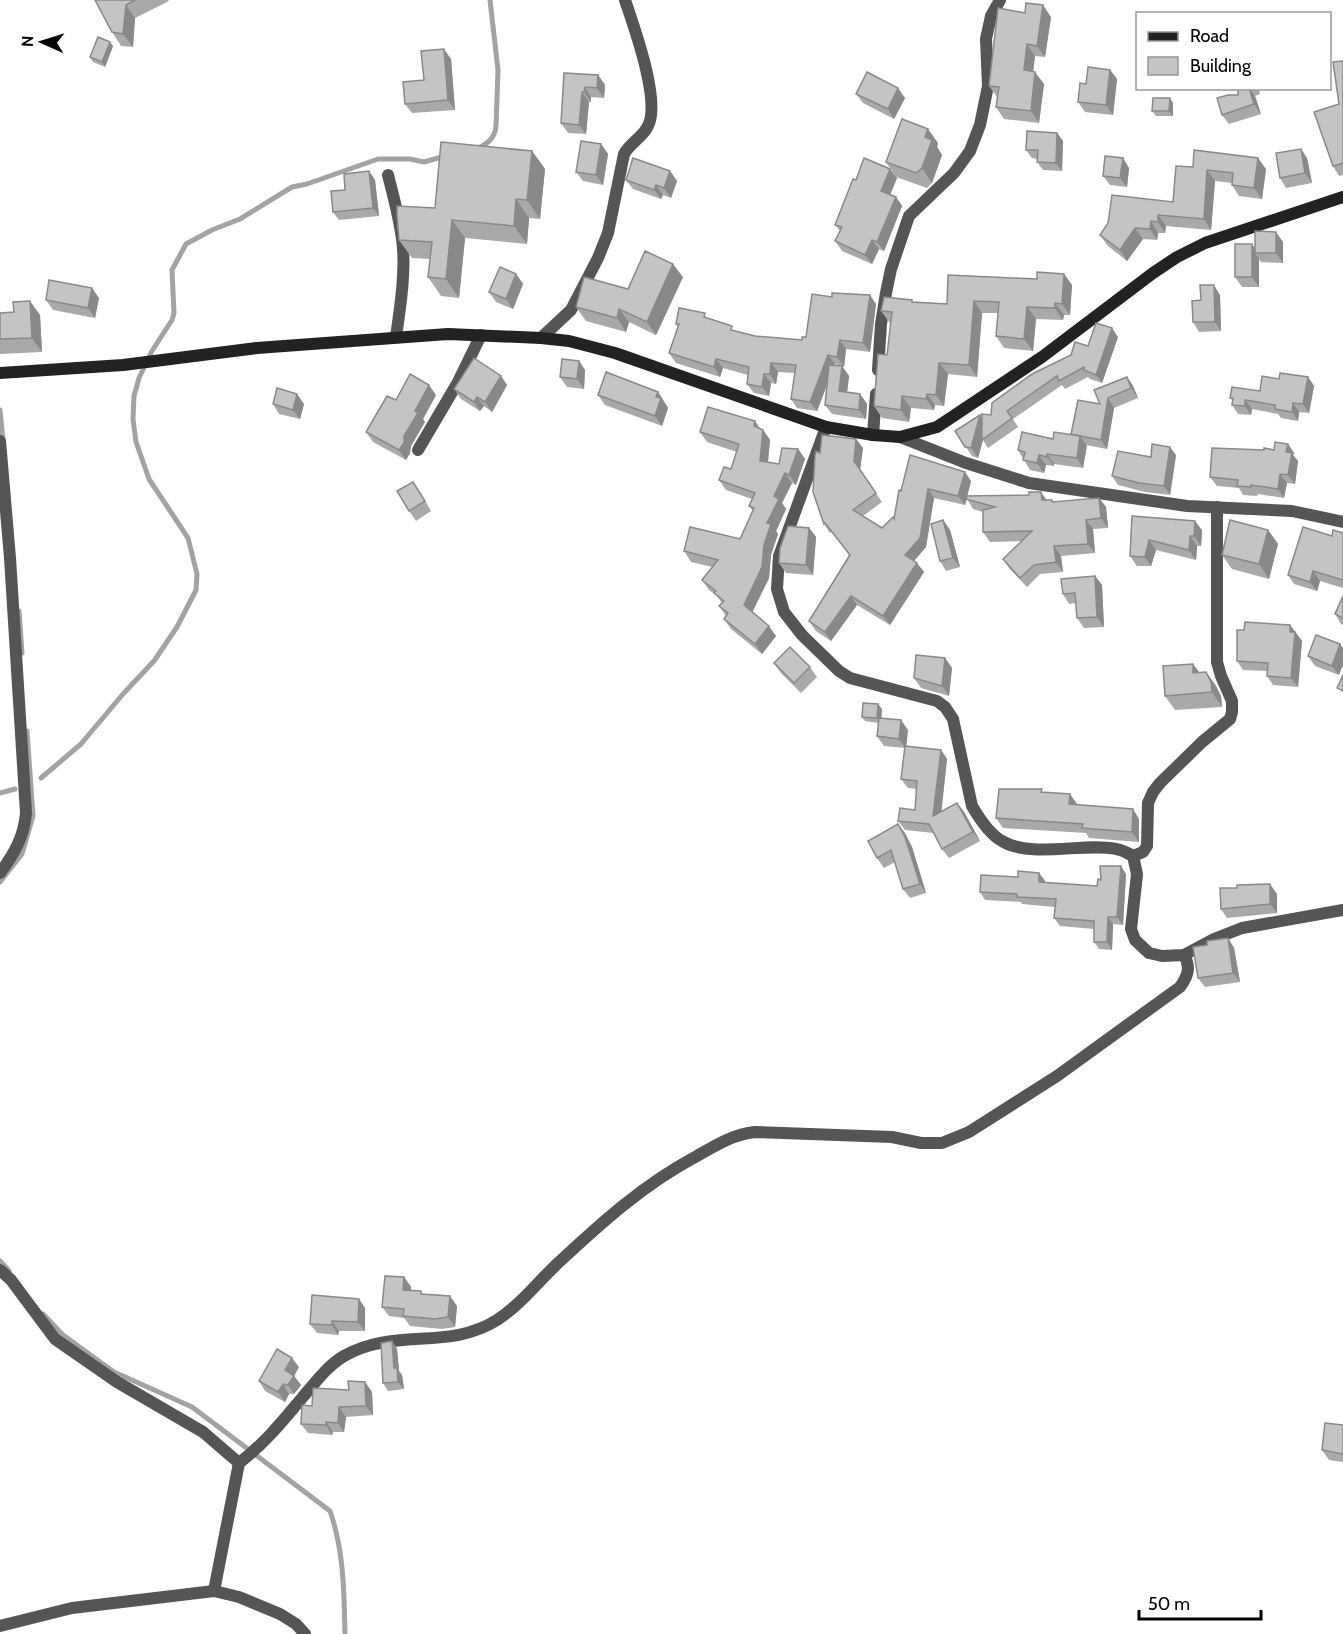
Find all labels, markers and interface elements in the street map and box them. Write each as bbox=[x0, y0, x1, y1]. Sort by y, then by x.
north arrow bbox=[12, 12, 72, 72]
legend bbox=[1136, 12, 1331, 90]
text: Road bbox=[1190, 25, 1229, 47]
text: N bbox=[18, 35, 37, 47]
text: Building bbox=[1190, 55, 1252, 77]
scale bar bbox=[1139, 1583, 1260, 1621]
text: 50 m bbox=[1148, 1593, 1190, 1615]

